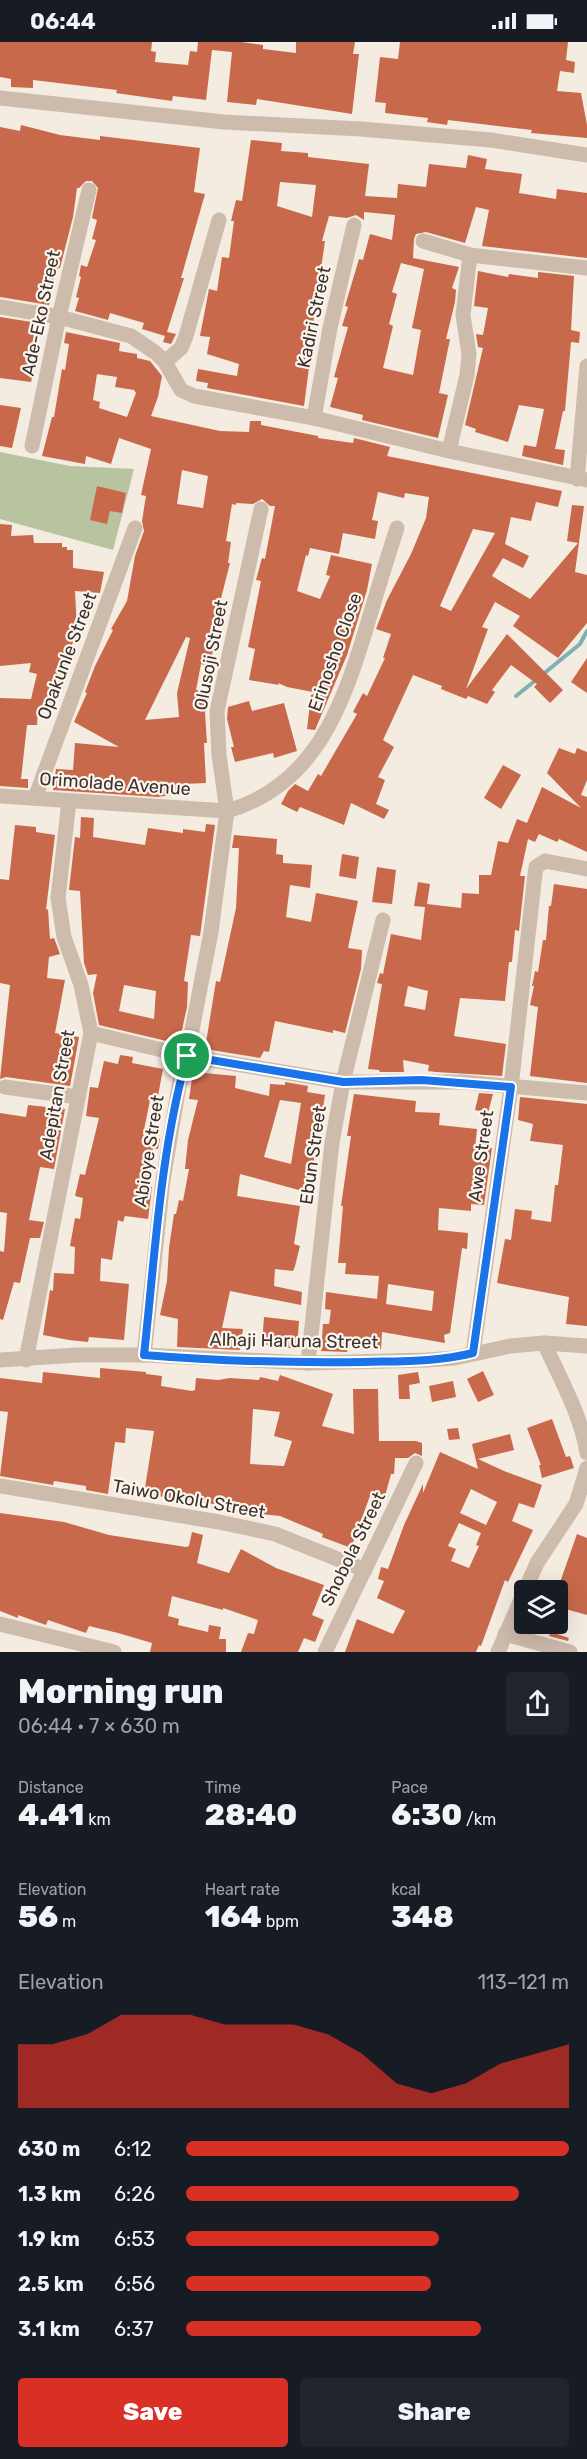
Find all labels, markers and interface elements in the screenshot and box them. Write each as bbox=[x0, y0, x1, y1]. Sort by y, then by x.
text: 06:44 bbox=[30, 8, 96, 35]
street label: Ade-Eko Street bbox=[17, 248, 65, 378]
street label: Kadiri Street bbox=[292, 264, 336, 370]
street label: Opakunle Street bbox=[33, 589, 101, 723]
street label: Erinosho Close bbox=[303, 590, 367, 714]
street label: Olusoji Street bbox=[189, 598, 233, 712]
street label: Orimolade Avenue bbox=[39, 768, 191, 800]
street label: Adepitan Street bbox=[35, 1028, 79, 1162]
pin bbox=[161, 1030, 212, 1081]
icon: arrive bbox=[170, 1039, 203, 1072]
street label: Abioye Street bbox=[129, 1093, 169, 1209]
street label: Ebun Street bbox=[295, 1104, 331, 1206]
street label: Awe Street bbox=[464, 1109, 498, 1203]
street label: Alhaji Haruna Street bbox=[210, 1329, 378, 1353]
street label: Taiwo Okolu Street bbox=[111, 1475, 267, 1523]
street label: Shobola Street bbox=[316, 1488, 390, 1610]
map controls bbox=[514, 1580, 568, 1634]
button: layers bbox=[514, 1580, 568, 1634]
text: Morning run bbox=[18, 1672, 223, 1711]
button: share bbox=[506, 1672, 569, 1735]
text: 06:44 · 7 × 630 m bbox=[18, 1714, 180, 1738]
text: Distance bbox=[18, 1778, 84, 1797]
text: Time bbox=[205, 1778, 241, 1797]
text: Pace bbox=[391, 1778, 428, 1797]
text: 4.41 bbox=[18, 1797, 84, 1833]
text: 28:40 bbox=[205, 1797, 297, 1833]
text: 6:30 bbox=[391, 1797, 462, 1833]
text: km bbox=[84, 1810, 111, 1829]
text: /km bbox=[462, 1810, 496, 1829]
text: Elevation bbox=[18, 1880, 87, 1899]
text: Heart rate bbox=[205, 1880, 280, 1899]
text: kcal bbox=[391, 1880, 421, 1899]
text: 56 bbox=[18, 1899, 58, 1935]
text: 164 bbox=[205, 1899, 262, 1935]
text: 348 bbox=[391, 1899, 454, 1935]
text: m bbox=[58, 1912, 76, 1931]
text: bpm bbox=[262, 1912, 299, 1931]
text: Elevation bbox=[18, 1970, 104, 1994]
text: 113–121 m bbox=[478, 1970, 569, 1994]
text: 630 m bbox=[18, 2137, 80, 2161]
text: 6:12 bbox=[114, 2137, 151, 2161]
text: 1.3 km bbox=[18, 2182, 81, 2206]
text: 6:26 bbox=[114, 2182, 155, 2206]
text: 1.9 km bbox=[18, 2227, 80, 2251]
text: 6:53 bbox=[114, 2227, 155, 2251]
text: 2.5 km bbox=[18, 2272, 84, 2296]
text: 6:56 bbox=[114, 2272, 155, 2296]
text: 3.1 km bbox=[18, 2317, 80, 2341]
text: 6:37 bbox=[114, 2317, 153, 2341]
button: Save bbox=[18, 2378, 288, 2447]
button: Share bbox=[300, 2378, 569, 2447]

